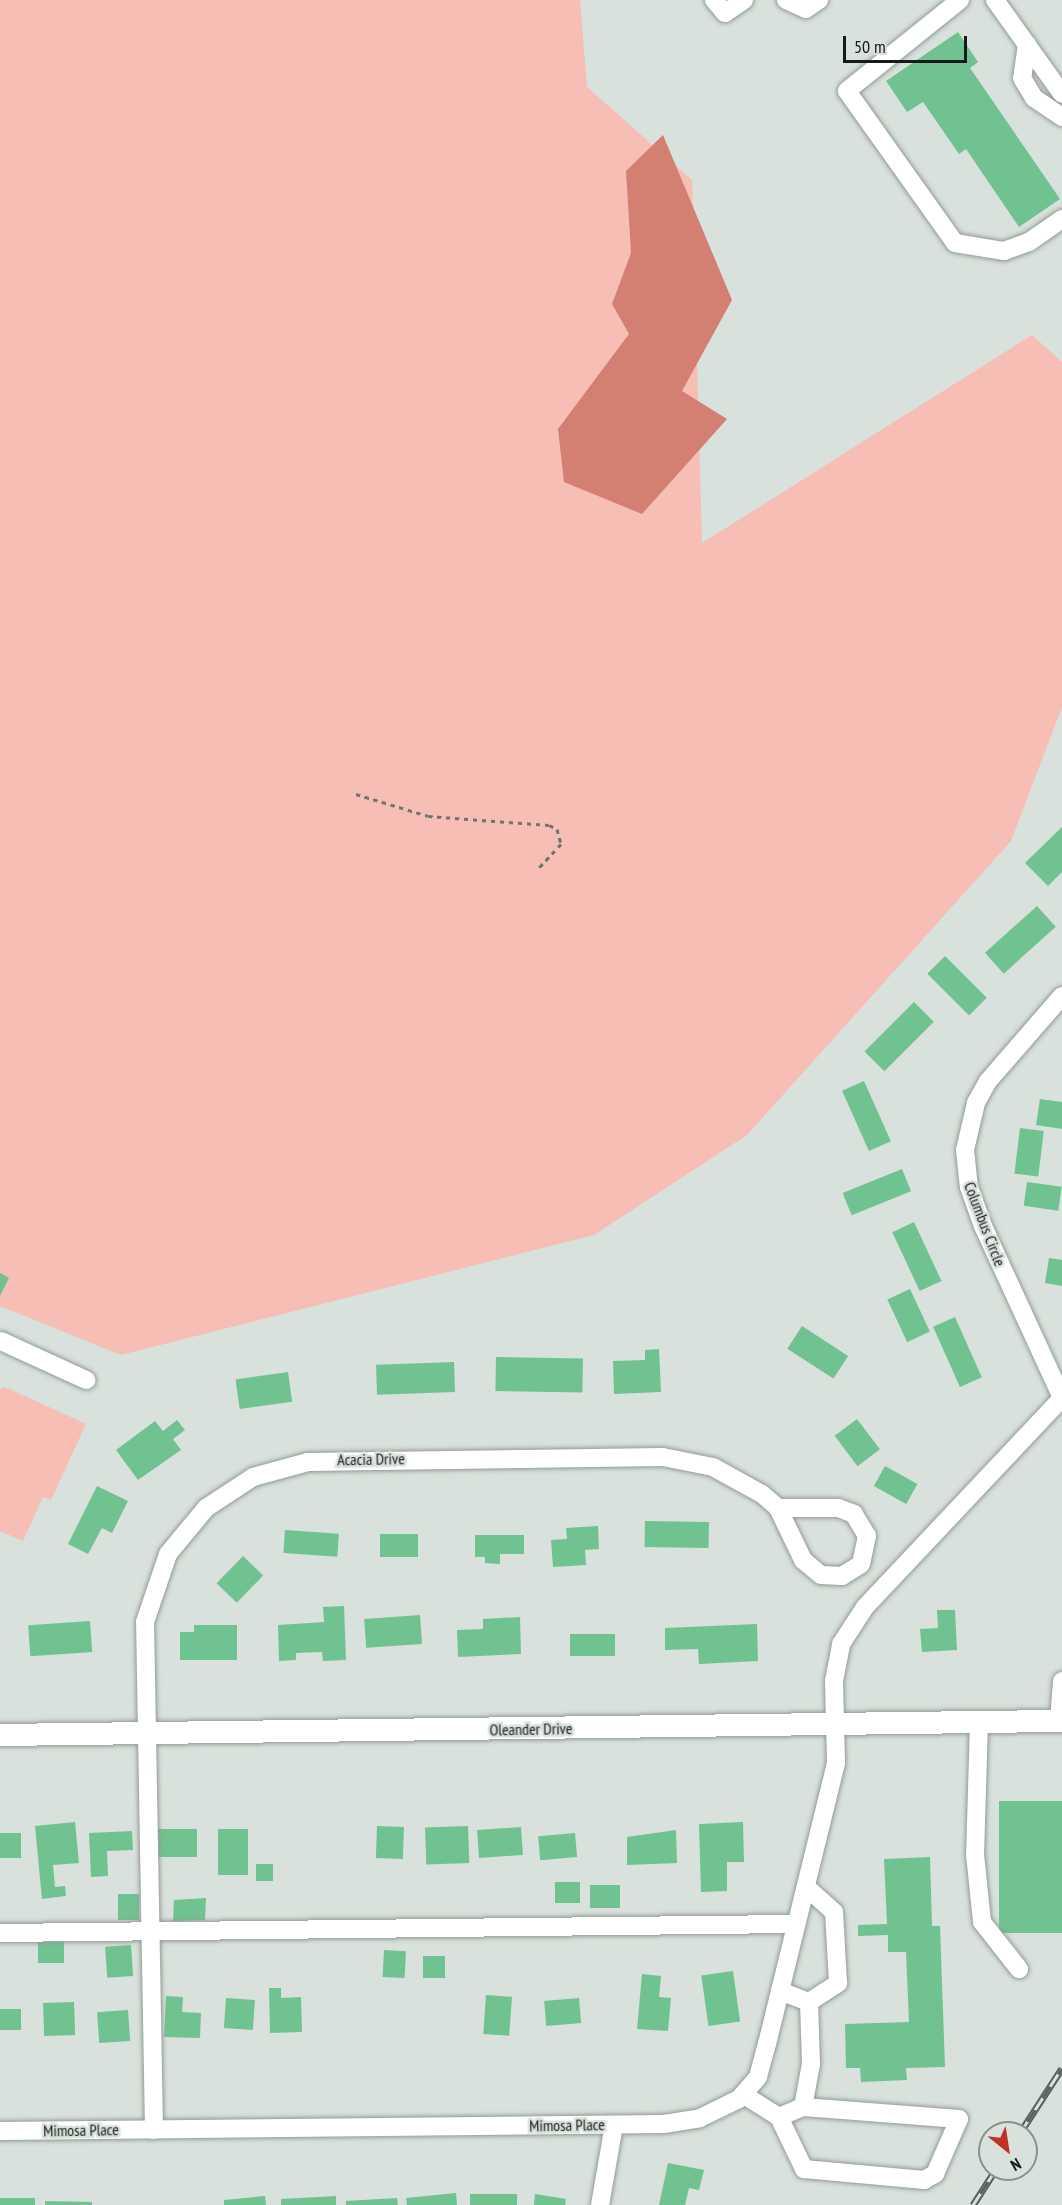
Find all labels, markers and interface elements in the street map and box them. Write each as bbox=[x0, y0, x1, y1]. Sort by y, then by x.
scale bar bbox=[846, 24, 970, 62]
text: 50 m bbox=[854, 35, 886, 58]
street label: Columbus Circle bbox=[960, 1179, 1010, 1269]
street label: Acacia Drive bbox=[337, 1449, 405, 1469]
street label: Oleander Drive bbox=[489, 1719, 573, 1739]
street label: Mimosa Place bbox=[529, 2115, 605, 2135]
street label: Mimosa Place bbox=[43, 2120, 119, 2140]
north arrow bbox=[978, 2121, 1038, 2181]
text: N bbox=[1007, 2154, 1025, 2176]

